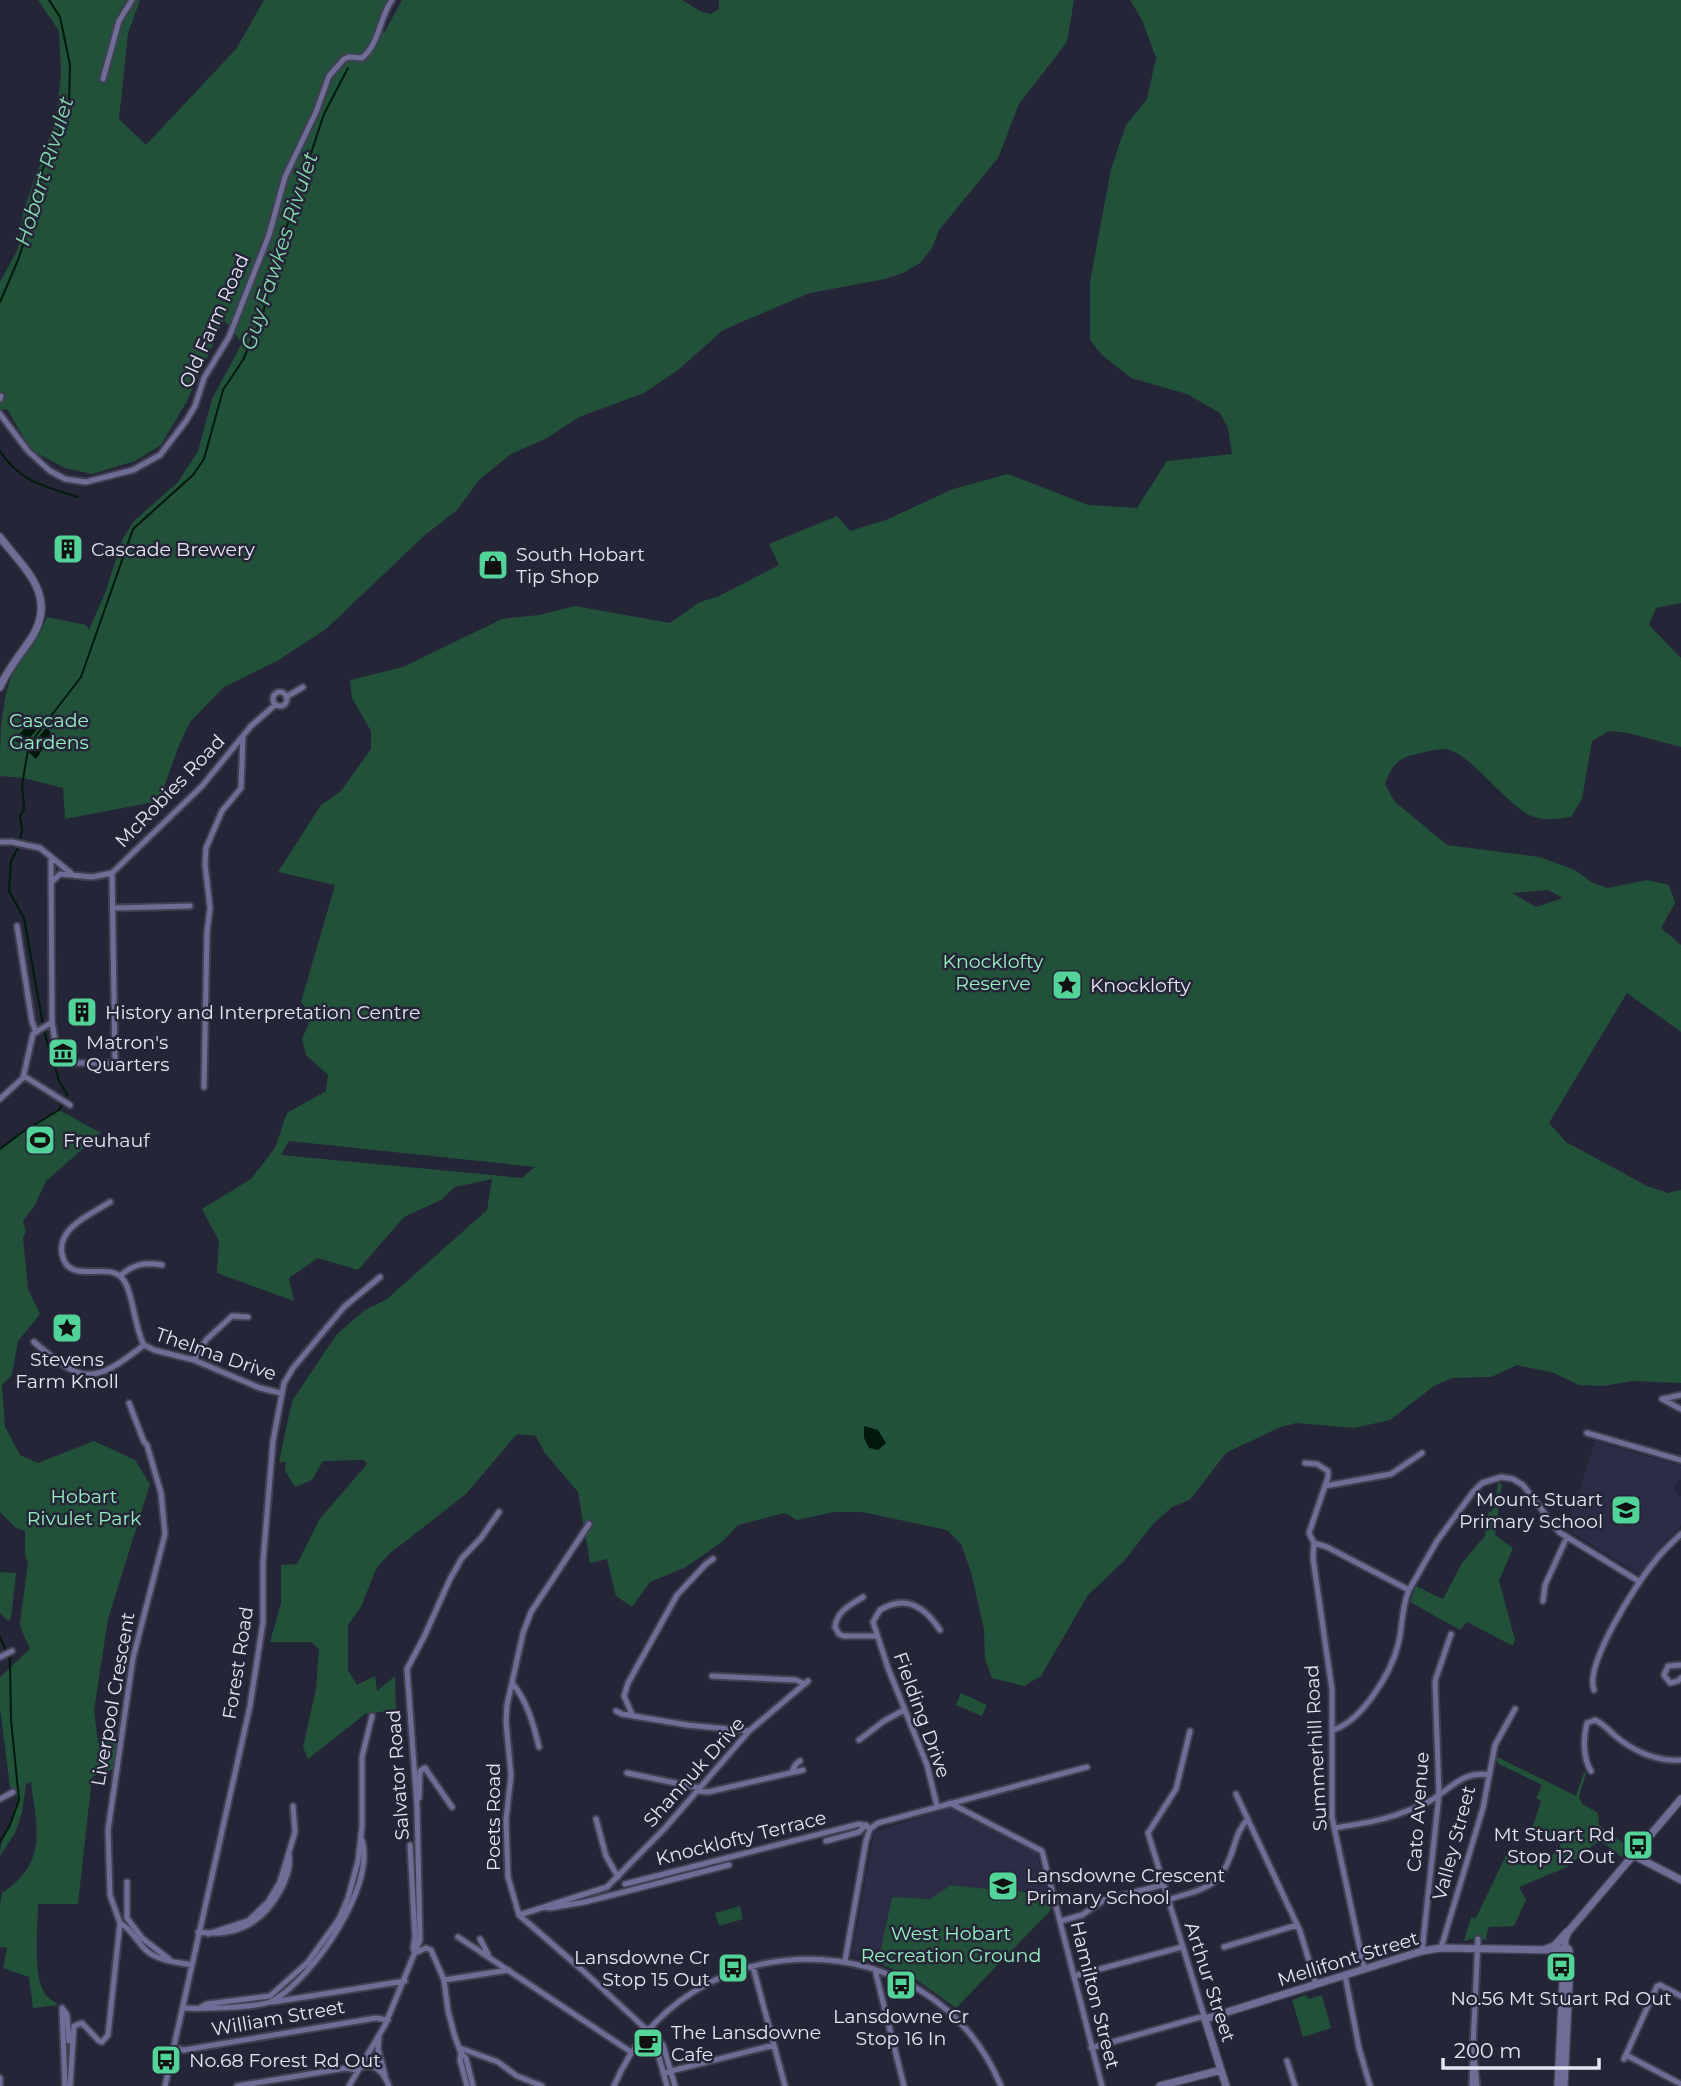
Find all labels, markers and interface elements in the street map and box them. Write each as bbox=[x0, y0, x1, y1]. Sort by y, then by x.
water label: Hobart Rivulet bbox=[9, 93, 79, 249]
water label: Guy Fawkes Rivulet bbox=[235, 149, 323, 353]
street label: Old Farm Road bbox=[174, 251, 254, 391]
building icon: Cascade Brewery bbox=[51, 532, 85, 566]
place label: Cascade Brewery bbox=[91, 538, 255, 561]
place label: South Hobart Tip Shop bbox=[516, 543, 645, 588]
shop icon: South Hobart Tip Shop bbox=[476, 548, 510, 582]
park label: Cascade Gardens bbox=[9, 709, 89, 754]
street label: McRobies Road bbox=[110, 730, 230, 852]
park label: Knocklofty Reserve bbox=[943, 950, 1044, 995]
place icon: Knocklofty bbox=[1050, 968, 1084, 1002]
place label: Knocklofty bbox=[1090, 974, 1191, 997]
building icon: History and Interpretation Centre bbox=[65, 995, 99, 1029]
place label: History and Interpretation Centre bbox=[105, 1001, 420, 1024]
place label: Matron's Quarters bbox=[86, 1031, 170, 1076]
museum icon: Matron's Quarters bbox=[46, 1036, 80, 1070]
sports icon: Freuhauf bbox=[23, 1123, 57, 1157]
place label: Freuhauf bbox=[63, 1129, 151, 1152]
place icon: Stevens Farm Knoll bbox=[50, 1311, 84, 1345]
street label: Thelma Drive bbox=[152, 1323, 280, 1385]
place label: Stevens Farm Knoll bbox=[15, 1348, 119, 1393]
park label: Hobart Rivulet Park bbox=[27, 1485, 142, 1530]
place label: Mount Stuart Primary School bbox=[1459, 1488, 1603, 1533]
school or university icon: Mount Stuart Primary School bbox=[1609, 1493, 1643, 1527]
street label: Forest Road bbox=[218, 1605, 258, 1721]
street label: Liverpool Crescent bbox=[86, 1610, 140, 1788]
street label: Fielding Drive bbox=[889, 1649, 955, 1781]
street label: Summerhill Road bbox=[1300, 1664, 1332, 1832]
street label: Salvator Road bbox=[382, 1709, 414, 1841]
street label: Shannuk Drive bbox=[639, 1712, 749, 1832]
street label: Cato Avenue bbox=[1402, 1751, 1434, 1873]
street label: Poets Road bbox=[482, 1763, 505, 1871]
street label: Valley Street bbox=[1428, 1783, 1480, 1903]
street label: Knocklofty Terrace bbox=[653, 1806, 829, 1870]
place label: Mt Stuart Rd Stop 12 Out bbox=[1494, 1823, 1615, 1868]
bus stop icon: Mt Stuart Rd Stop 12 Out bbox=[1621, 1828, 1655, 1862]
place label: Lansdowne Crescent Primary School bbox=[1026, 1864, 1225, 1909]
school or university icon: Lansdowne Crescent Primary School bbox=[986, 1869, 1020, 1903]
street label: Hamilton Street bbox=[1066, 1919, 1125, 2072]
street label: Arthur Street bbox=[1180, 1919, 1240, 2045]
park label: West Hobart Recreation Ground bbox=[861, 1922, 1041, 1967]
street label: Mellifont Street bbox=[1275, 1927, 1421, 1991]
place label: Lansdowne Cr Stop 15 Out bbox=[574, 1946, 710, 1991]
bus stop icon: No.56 Mt Stuart Rd Out bbox=[1544, 1950, 1578, 1984]
bus stop icon: Lansdowne Cr Stop 15 Out bbox=[716, 1951, 750, 1985]
bus stop icon: Lansdowne Cr Stop 16 In bbox=[884, 1968, 918, 2002]
place label: No.56 Mt Stuart Rd Out bbox=[1450, 1987, 1672, 2010]
street label: William Street bbox=[210, 1995, 347, 2041]
place label: Lansdowne Cr Stop 16 In bbox=[833, 2005, 969, 2050]
place label: The Lansdowne Cafe bbox=[671, 2021, 821, 2066]
cafe icon: The Lansdowne Cafe bbox=[631, 2026, 665, 2060]
scale bar bbox=[1443, 2026, 1599, 2070]
text: 200 m bbox=[1454, 2038, 1521, 2063]
bus stop icon: No.68 Forest Rd Out bbox=[149, 2043, 183, 2077]
place label: No.68 Forest Rd Out bbox=[189, 2049, 381, 2072]

